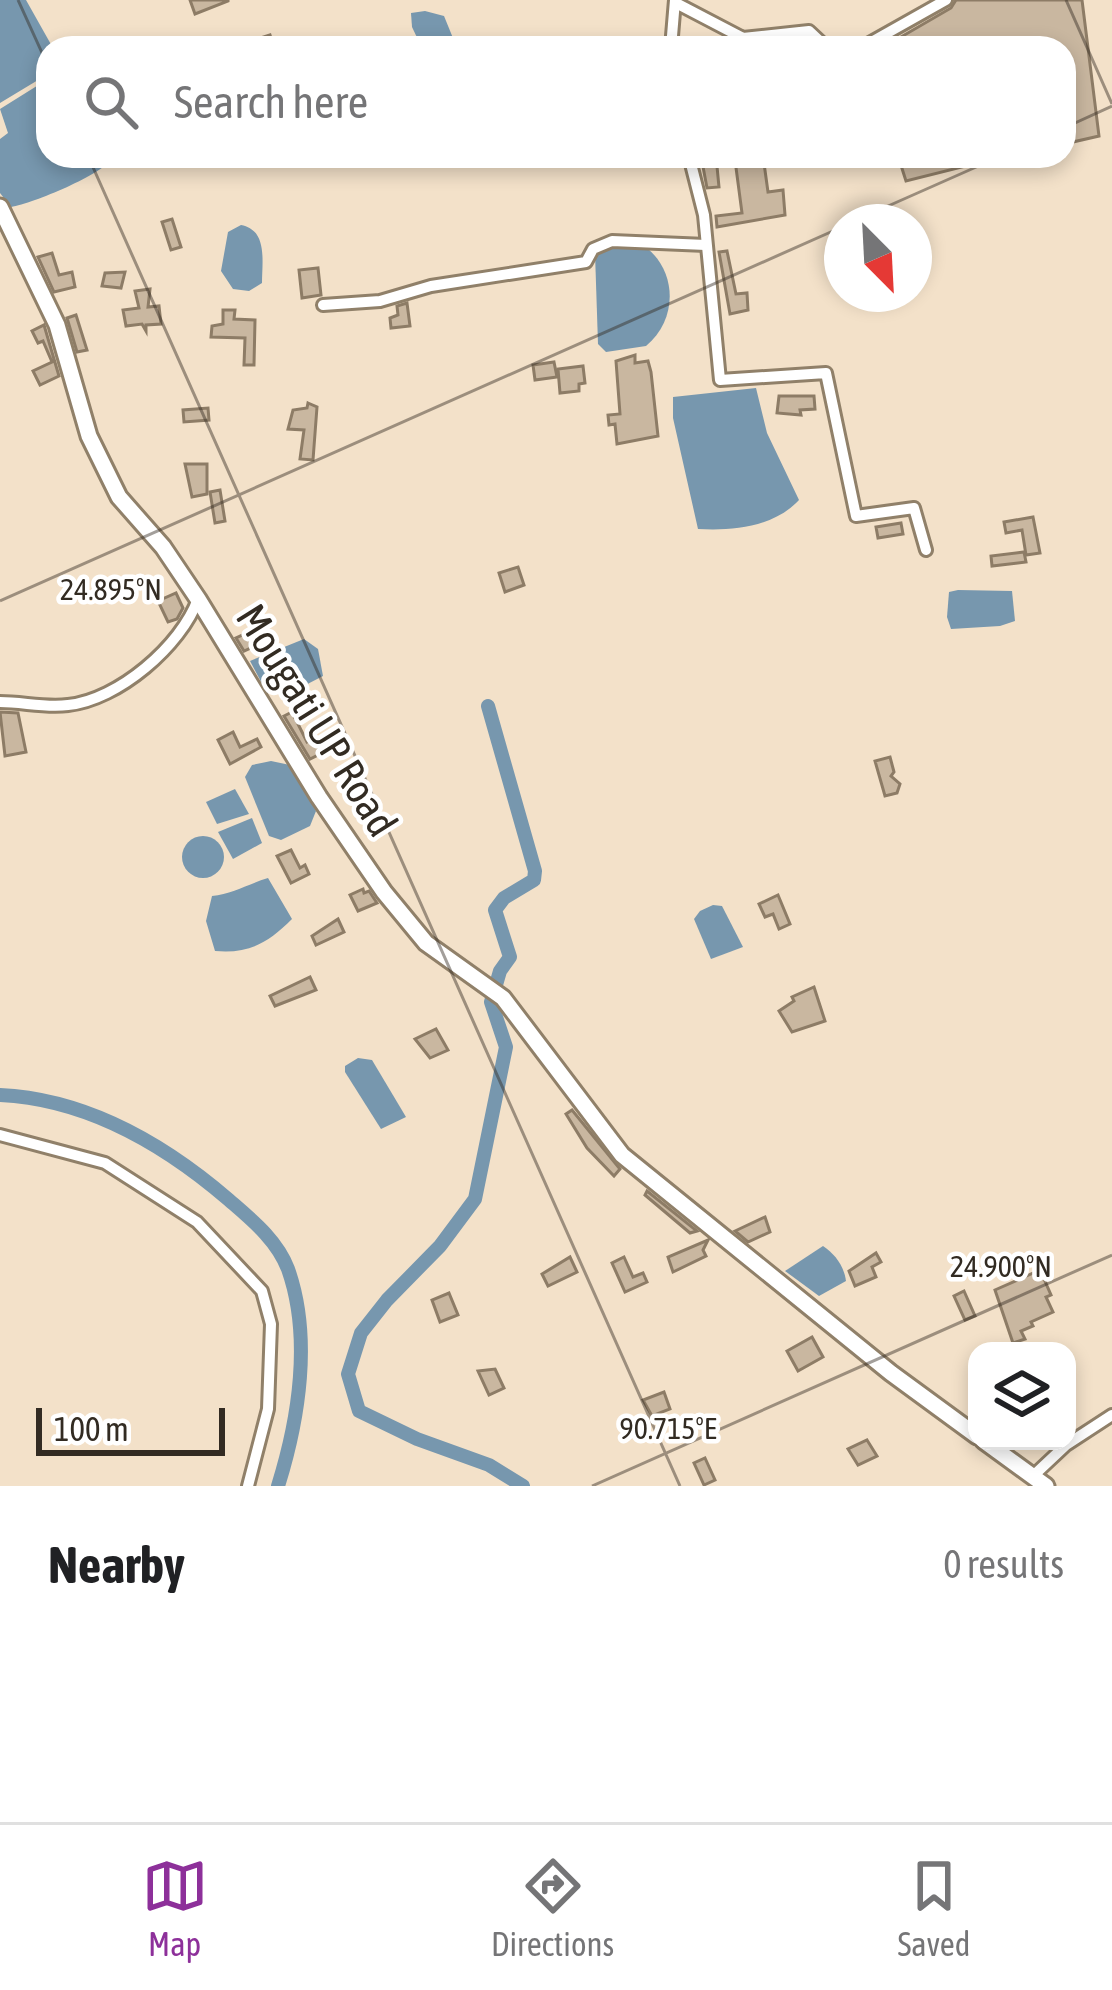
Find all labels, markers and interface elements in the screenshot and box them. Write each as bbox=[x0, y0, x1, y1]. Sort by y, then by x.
search box bbox=[36, 36, 1076, 168]
icon: search bbox=[78, 69, 144, 135]
text: Search here bbox=[174, 76, 368, 128]
north arrow bbox=[824, 204, 932, 312]
text: 24.895°N bbox=[60, 572, 162, 606]
street label: Mougati UP Road bbox=[227, 595, 407, 845]
text: 24.900°N bbox=[950, 1249, 1052, 1283]
map controls bbox=[968, 1342, 1076, 1450]
button: layers bbox=[968, 1342, 1076, 1450]
scale bar bbox=[36, 1402, 225, 1455]
text: 100 m bbox=[54, 1410, 129, 1448]
text: 90.715°E bbox=[620, 1411, 717, 1445]
text: Nearby bbox=[48, 1535, 185, 1594]
text: 0 results bbox=[943, 1542, 1064, 1586]
tab: Map bbox=[142, 1853, 208, 1963]
tab: Directions bbox=[491, 1853, 614, 1963]
tab: Saved bbox=[897, 1853, 970, 1963]

